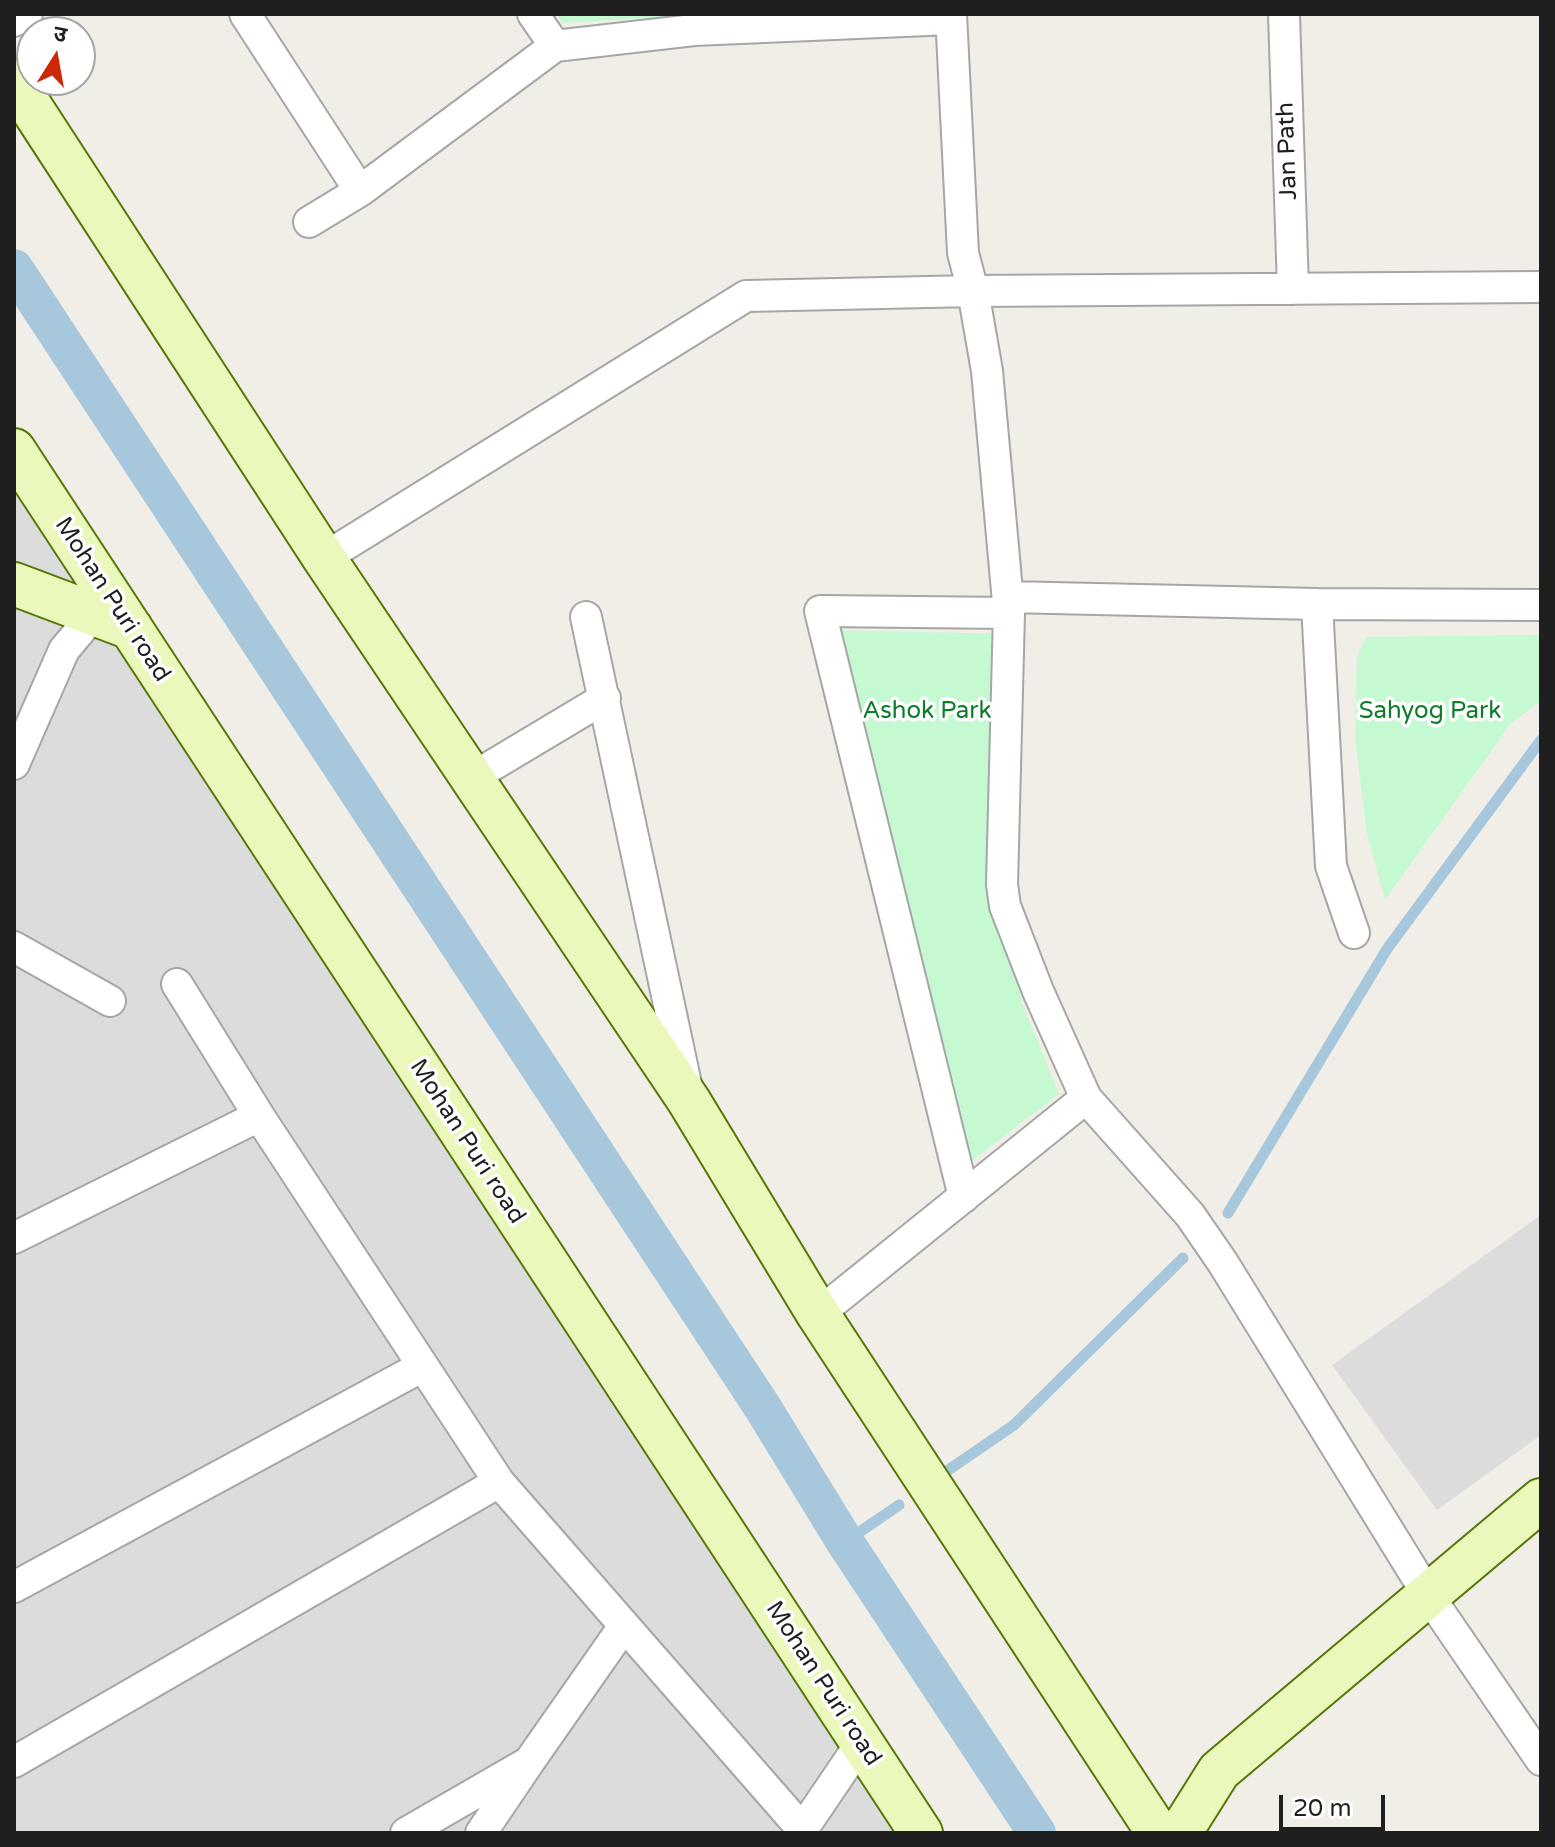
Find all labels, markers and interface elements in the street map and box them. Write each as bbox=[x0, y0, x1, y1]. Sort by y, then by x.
north arrow bbox=[16, 16, 96, 96]
text: उ bbox=[51, 20, 69, 48]
street label: Jan Path bbox=[1272, 102, 1304, 200]
street label: Mohan Puri road bbox=[48, 512, 176, 688]
park label: Ashok Park bbox=[862, 698, 992, 726]
park label: Sahyog Park bbox=[1359, 698, 1501, 726]
street label: Mohan Puri road bbox=[403, 1054, 531, 1230]
street label: Mohan Puri road bbox=[759, 1596, 887, 1772]
scale bar bbox=[1283, 1779, 1389, 1829]
text: 20 m bbox=[1293, 1794, 1351, 1823]

